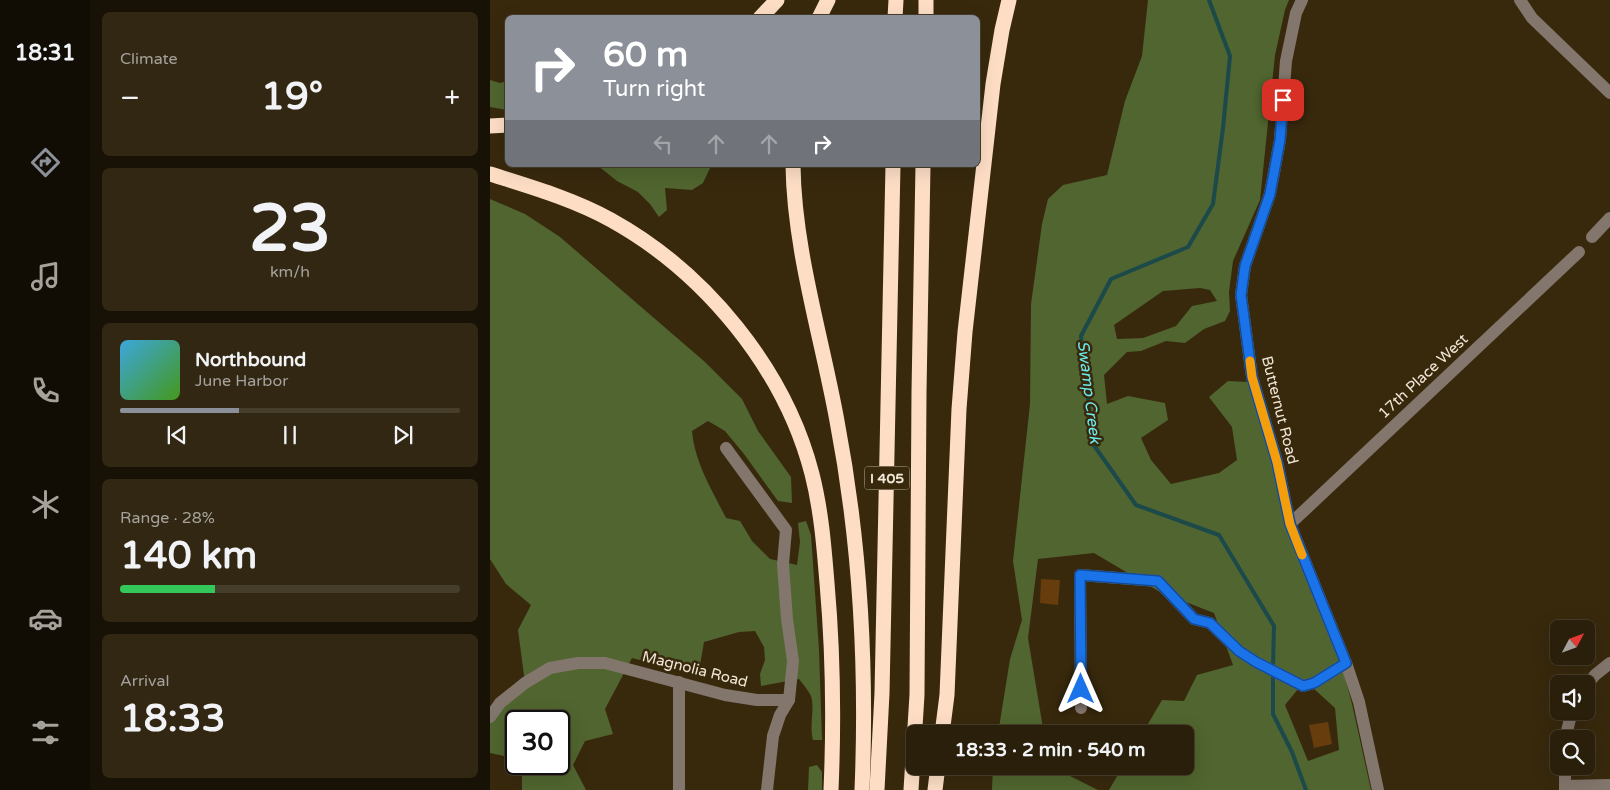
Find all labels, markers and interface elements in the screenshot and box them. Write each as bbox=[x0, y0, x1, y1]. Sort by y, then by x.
text: 60 m bbox=[603, 34, 688, 76]
icon: right bbox=[520, 35, 585, 100]
text: 18:31 bbox=[15, 40, 75, 66]
text: Climate bbox=[120, 49, 178, 69]
text: 19° bbox=[261, 74, 323, 120]
text: Turn right bbox=[603, 76, 705, 102]
pin bbox=[1262, 79, 1304, 121]
text: − bbox=[120, 81, 140, 115]
text: + bbox=[444, 81, 460, 115]
icon: arrive bbox=[1269, 86, 1297, 114]
icon: left bbox=[649, 130, 677, 158]
icon: ahead bbox=[702, 130, 730, 158]
icon: ahead bbox=[755, 130, 783, 158]
icon: right bbox=[808, 130, 836, 158]
icon: directions bbox=[28, 145, 63, 180]
text: 23 bbox=[249, 190, 331, 269]
icon: music bbox=[28, 259, 63, 294]
text: km/h bbox=[270, 262, 310, 282]
street label: 17th Place West bbox=[1374, 330, 1472, 422]
water label: Swamp Creek bbox=[1073, 339, 1105, 446]
text: Northbound bbox=[195, 349, 306, 371]
street label: Butternut Road bbox=[1258, 354, 1302, 466]
text: June Harbor bbox=[195, 371, 288, 391]
icon: phone bbox=[28, 373, 63, 408]
icon: previous bbox=[163, 421, 191, 449]
icon: pause bbox=[276, 421, 304, 449]
icon: next bbox=[389, 421, 417, 449]
road number: I 405 bbox=[864, 466, 910, 489]
icon: climate bbox=[28, 487, 63, 522]
text: Range · 28% bbox=[120, 508, 215, 528]
text: 140 km bbox=[120, 533, 257, 579]
icon: car bbox=[28, 601, 63, 636]
north arrow bbox=[1550, 620, 1595, 665]
map controls bbox=[1550, 620, 1595, 775]
street label: Magnolia Road bbox=[640, 647, 750, 691]
position arrow bbox=[1054, 662, 1106, 714]
text: Arrival bbox=[120, 671, 169, 691]
button: sound bbox=[1550, 675, 1595, 720]
text: 18:33 bbox=[120, 696, 225, 742]
speed limit sign: 30 bbox=[505, 710, 570, 775]
icon: filters bbox=[28, 715, 63, 750]
button: search bbox=[1550, 730, 1595, 775]
text: 18:33 · 2 min · 540 m bbox=[954, 739, 1146, 761]

